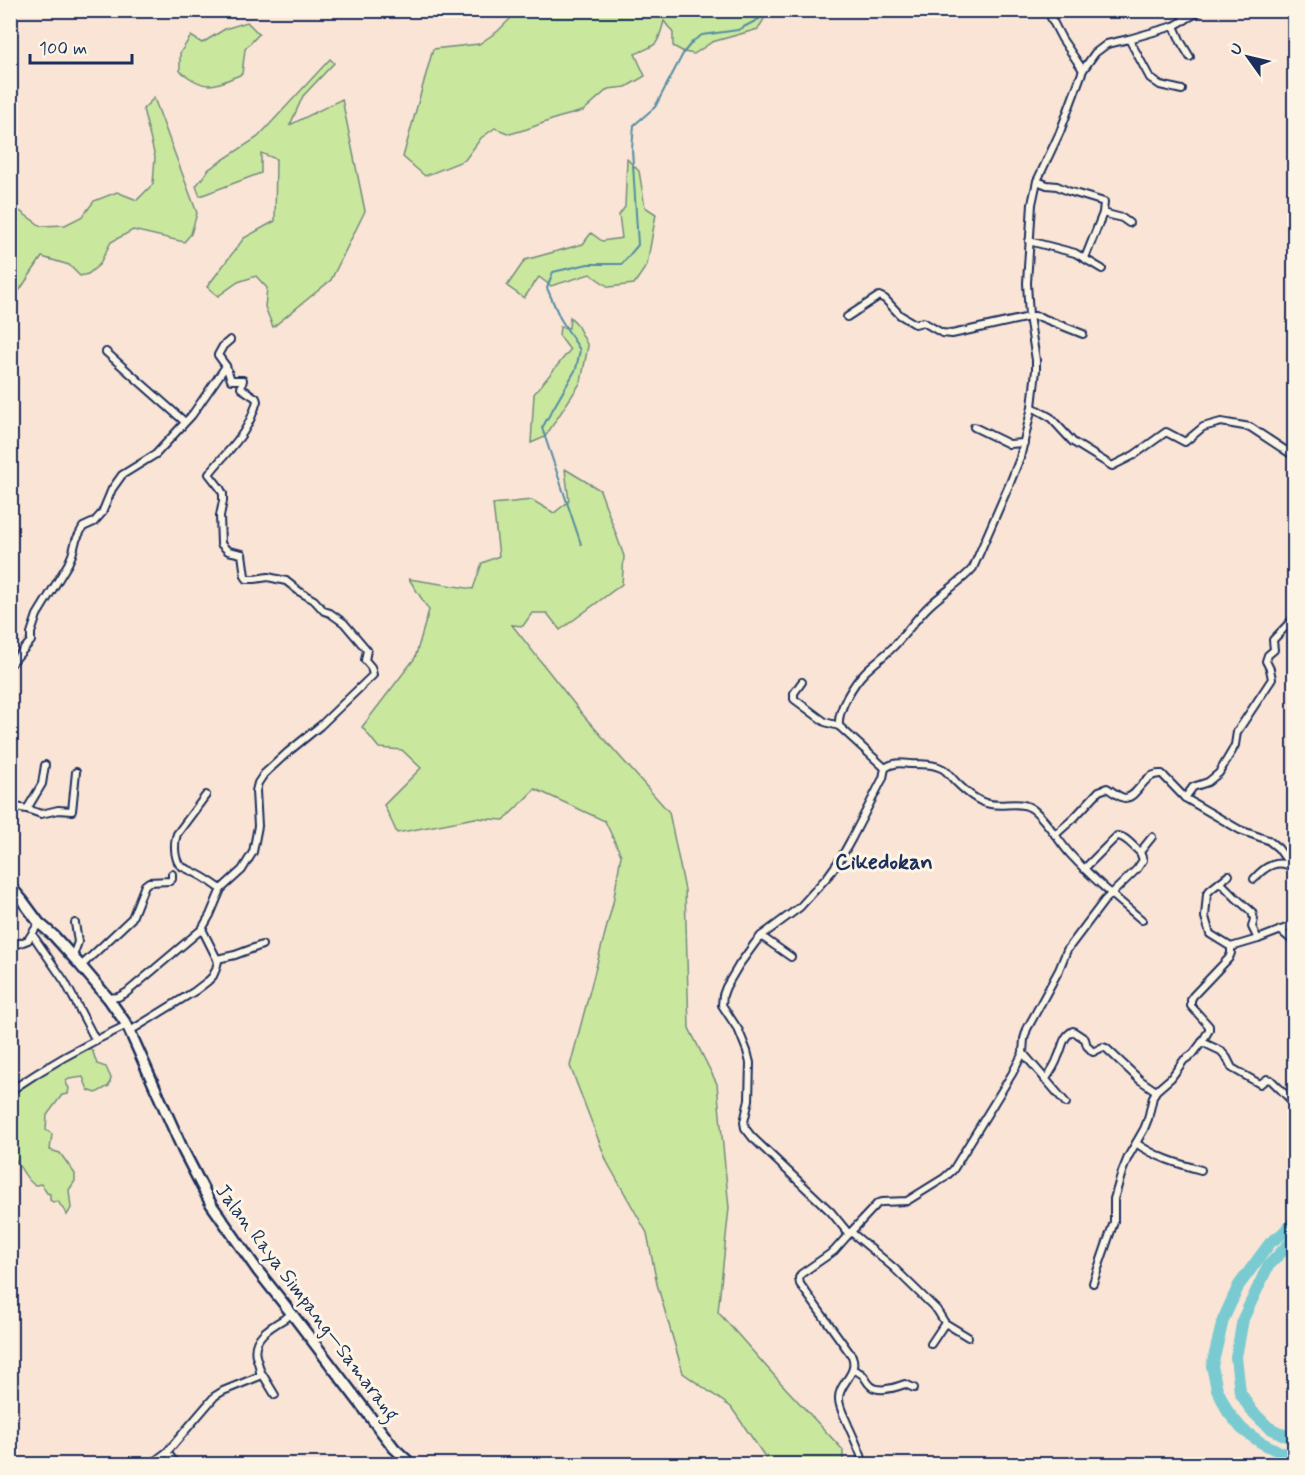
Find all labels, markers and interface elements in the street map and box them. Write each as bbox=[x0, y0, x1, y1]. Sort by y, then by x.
scale bar bbox=[30, 27, 132, 65]
north arrow bbox=[1218, 27, 1278, 87]
text: 100 m bbox=[39, 37, 87, 61]
text: U bbox=[1225, 39, 1248, 60]
district label: Cikedokan bbox=[835, 849, 933, 877]
street label: Jalan Raya Simpang—Samarang bbox=[207, 1179, 405, 1428]

